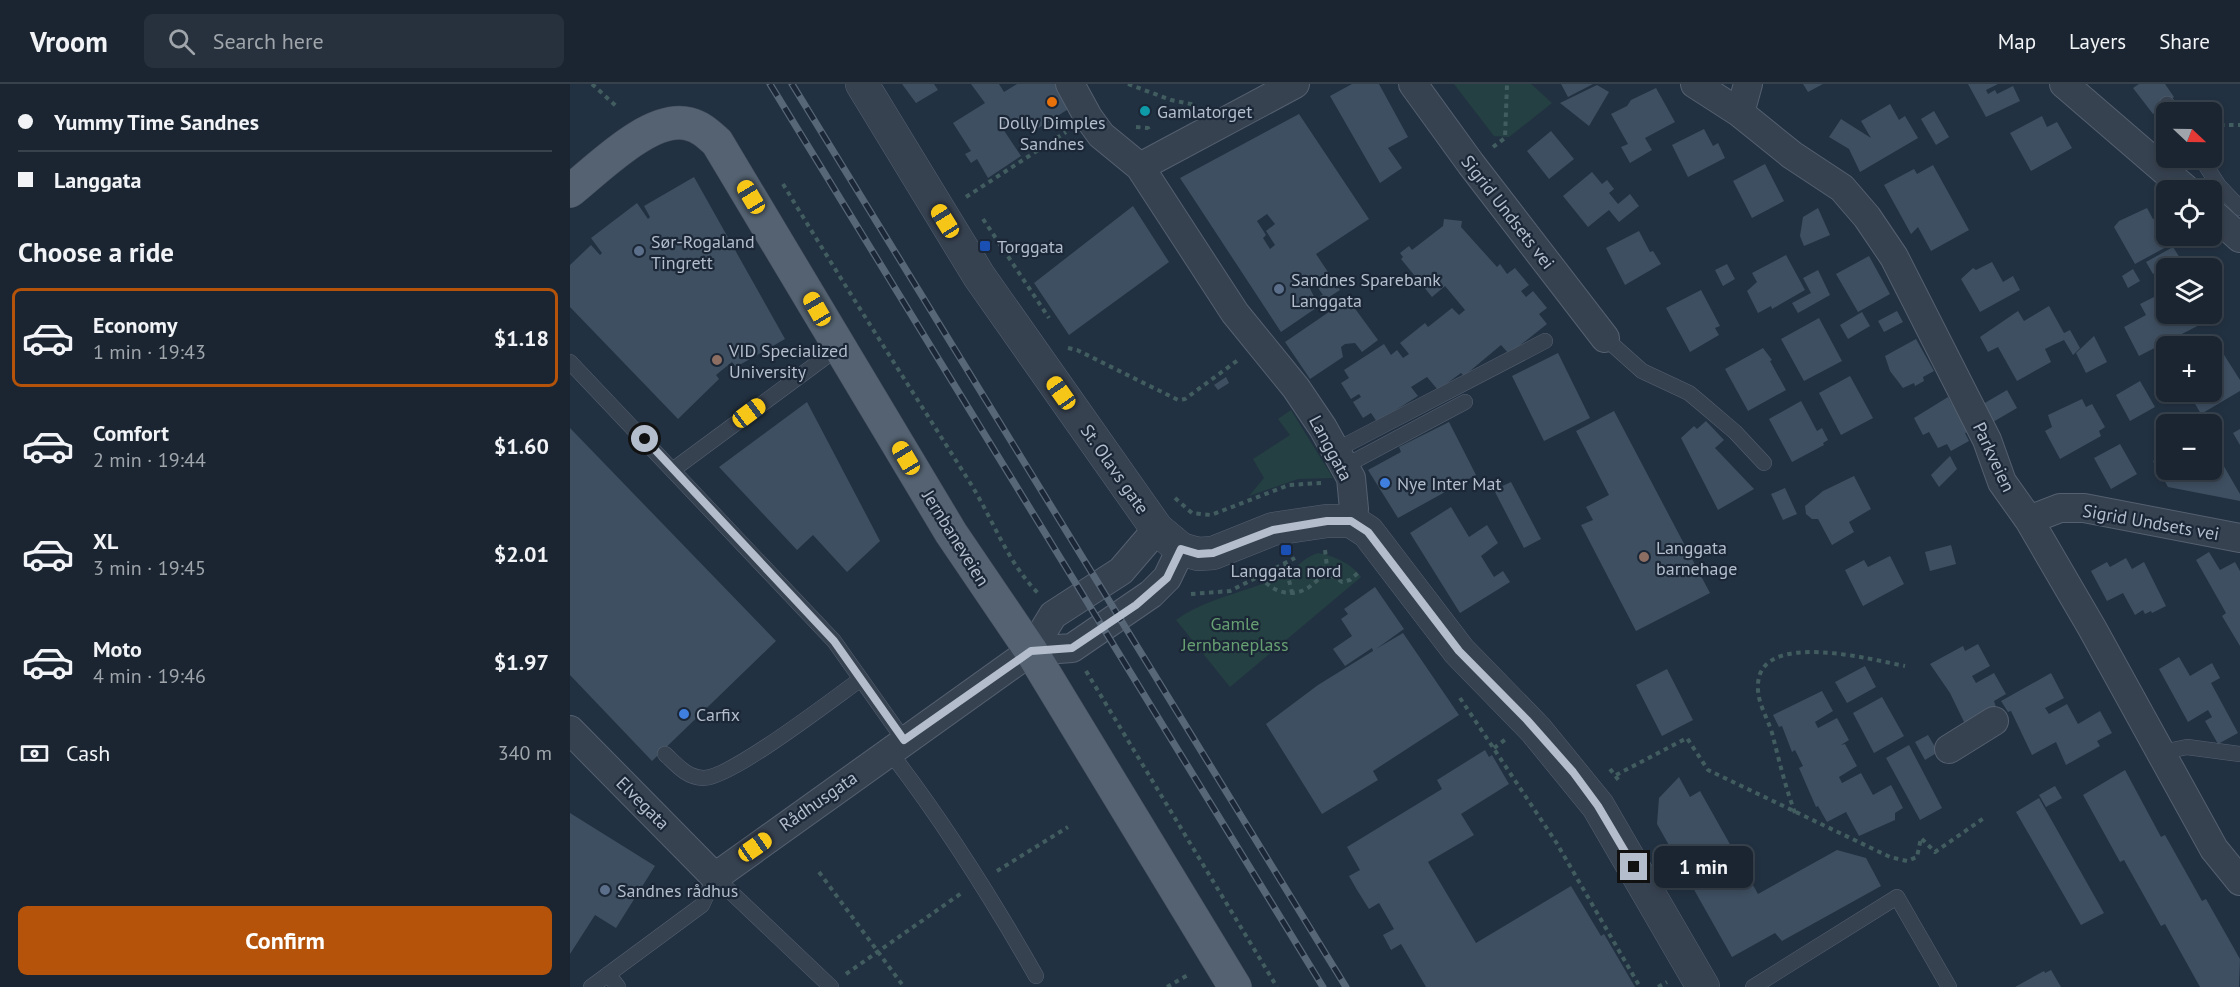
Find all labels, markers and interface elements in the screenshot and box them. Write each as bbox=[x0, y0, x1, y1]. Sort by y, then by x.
search box bbox=[144, 14, 564, 68]
text: Vroom bbox=[30, 23, 108, 60]
icon: search bbox=[165, 25, 198, 58]
text: Search here bbox=[213, 27, 324, 55]
text: Map bbox=[1998, 28, 2036, 55]
text: Layers bbox=[2069, 28, 2126, 55]
text: Share bbox=[2159, 28, 2210, 55]
marker: Dolly Dimples Sandnes bbox=[1045, 95, 1059, 109]
place label: Gamlatorget bbox=[1157, 100, 1252, 123]
north arrow bbox=[2156, 102, 2222, 168]
map controls bbox=[2156, 102, 2222, 480]
marker: Gamlatorget bbox=[1138, 104, 1152, 118]
text: Yummy Time Sandnes bbox=[54, 108, 259, 136]
place label: Dolly Dimples Sandnes bbox=[998, 111, 1106, 155]
street label: Sigrid Undsets vei bbox=[1456, 150, 1560, 274]
text: Langgata bbox=[54, 166, 141, 194]
car bbox=[734, 177, 768, 217]
button: locate bbox=[2156, 180, 2222, 246]
car bbox=[928, 201, 962, 241]
place label: Sør-Rogaland Tingrett bbox=[651, 230, 755, 274]
text: Choose a ride bbox=[18, 235, 174, 269]
place label: Torggata bbox=[997, 235, 1064, 258]
marker: Torggata bbox=[978, 239, 992, 253]
marker: Sør-Rogaland Tingrett bbox=[632, 244, 646, 258]
button: layers bbox=[2156, 258, 2222, 324]
place label: Sandnes Sparebank Langgata bbox=[1291, 268, 1441, 312]
marker: Sandnes Sparebank Langgata bbox=[1272, 282, 1286, 296]
car bbox=[800, 289, 834, 329]
icon: car bbox=[21, 311, 75, 365]
text: Economy bbox=[93, 311, 177, 339]
text: $1.18 bbox=[494, 324, 549, 352]
button: + bbox=[2156, 336, 2222, 402]
text: 1 min · 19:43 bbox=[93, 339, 206, 365]
place label: VID Specialized University bbox=[728, 339, 848, 383]
marker: VID Specialized University bbox=[710, 353, 724, 367]
car bbox=[1043, 373, 1079, 413]
car bbox=[729, 395, 769, 431]
street label: Langgata bbox=[1304, 411, 1358, 485]
button: − bbox=[2156, 414, 2222, 480]
street label: Parkveien bbox=[1968, 418, 2020, 496]
icon: car bbox=[21, 419, 75, 473]
text: Comfort bbox=[93, 419, 169, 447]
street label: St. Olavs gate bbox=[1076, 420, 1154, 518]
route start bbox=[631, 425, 658, 452]
text: $1.60 bbox=[494, 432, 549, 460]
car bbox=[889, 438, 923, 478]
text: 2 min · 19:44 bbox=[93, 447, 206, 473]
place label: Nye Inter Mat bbox=[1397, 472, 1502, 495]
marker: Nye Inter Mat bbox=[1378, 476, 1392, 490]
street label: Jernbaneveien bbox=[917, 485, 995, 590]
street label: Sigrid Undsets vei bbox=[2081, 499, 2221, 545]
icon: car bbox=[21, 527, 75, 581]
text: XL bbox=[93, 527, 118, 555]
place label: Langgata barnehage bbox=[1656, 536, 1737, 580]
text: $2.01 bbox=[494, 540, 549, 568]
marker: Langgata nord bbox=[1279, 543, 1293, 557]
marker: Langgata barnehage bbox=[1637, 550, 1651, 564]
text: 3 min · 19:45 bbox=[93, 555, 206, 581]
place label: Langgata nord bbox=[1230, 559, 1342, 582]
park label: Gamle Jernbaneplass bbox=[1180, 612, 1289, 656]
icon: car bbox=[21, 635, 75, 689]
text: Moto bbox=[93, 635, 142, 663]
text: $1.97 bbox=[494, 648, 549, 676]
text: 4 min · 19:46 bbox=[93, 663, 206, 689]
place label: Carfix bbox=[696, 703, 740, 726]
marker: Carfix bbox=[677, 707, 691, 721]
icon: cash bbox=[18, 737, 51, 770]
text: Cash bbox=[66, 739, 110, 767]
text: 340 m bbox=[498, 740, 552, 766]
street label: Rådhusgata bbox=[775, 766, 861, 836]
street label: Elvegata bbox=[612, 772, 674, 834]
car bbox=[735, 829, 775, 865]
callout: 1 min bbox=[1655, 846, 1754, 888]
route end bbox=[1620, 853, 1647, 880]
text: 1 min bbox=[1679, 854, 1728, 880]
place label: Sandnes rådhus bbox=[617, 879, 738, 902]
marker: Sandnes rådhus bbox=[598, 883, 612, 897]
button: Confirm bbox=[18, 906, 552, 975]

